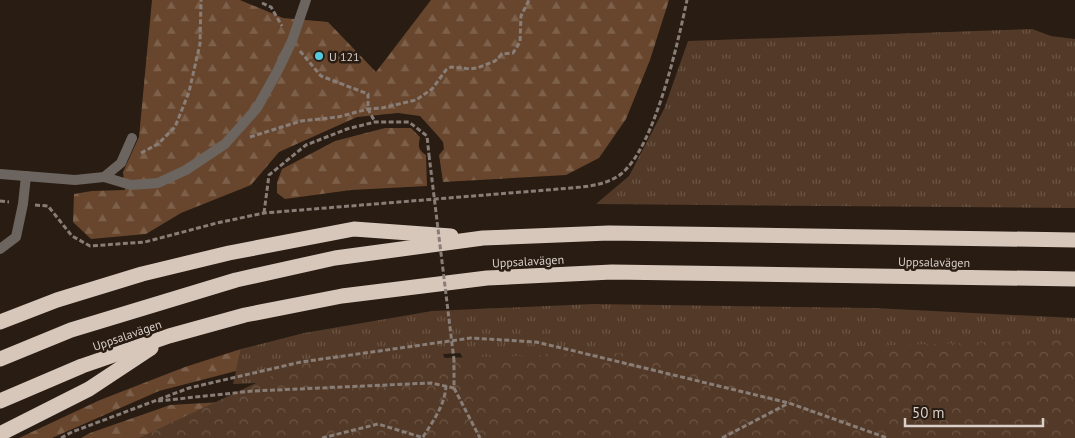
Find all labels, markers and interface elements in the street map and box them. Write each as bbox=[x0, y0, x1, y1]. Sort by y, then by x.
place label: U 121 bbox=[329, 49, 360, 64]
marker: U 121 bbox=[313, 50, 325, 62]
street label: Uppsalavägen bbox=[492, 252, 564, 270]
street label: Uppsalavägen bbox=[898, 254, 970, 270]
street label: Uppsalavägen bbox=[90, 316, 164, 354]
scale bar bbox=[905, 396, 1042, 428]
text: 50 m bbox=[912, 403, 945, 422]

